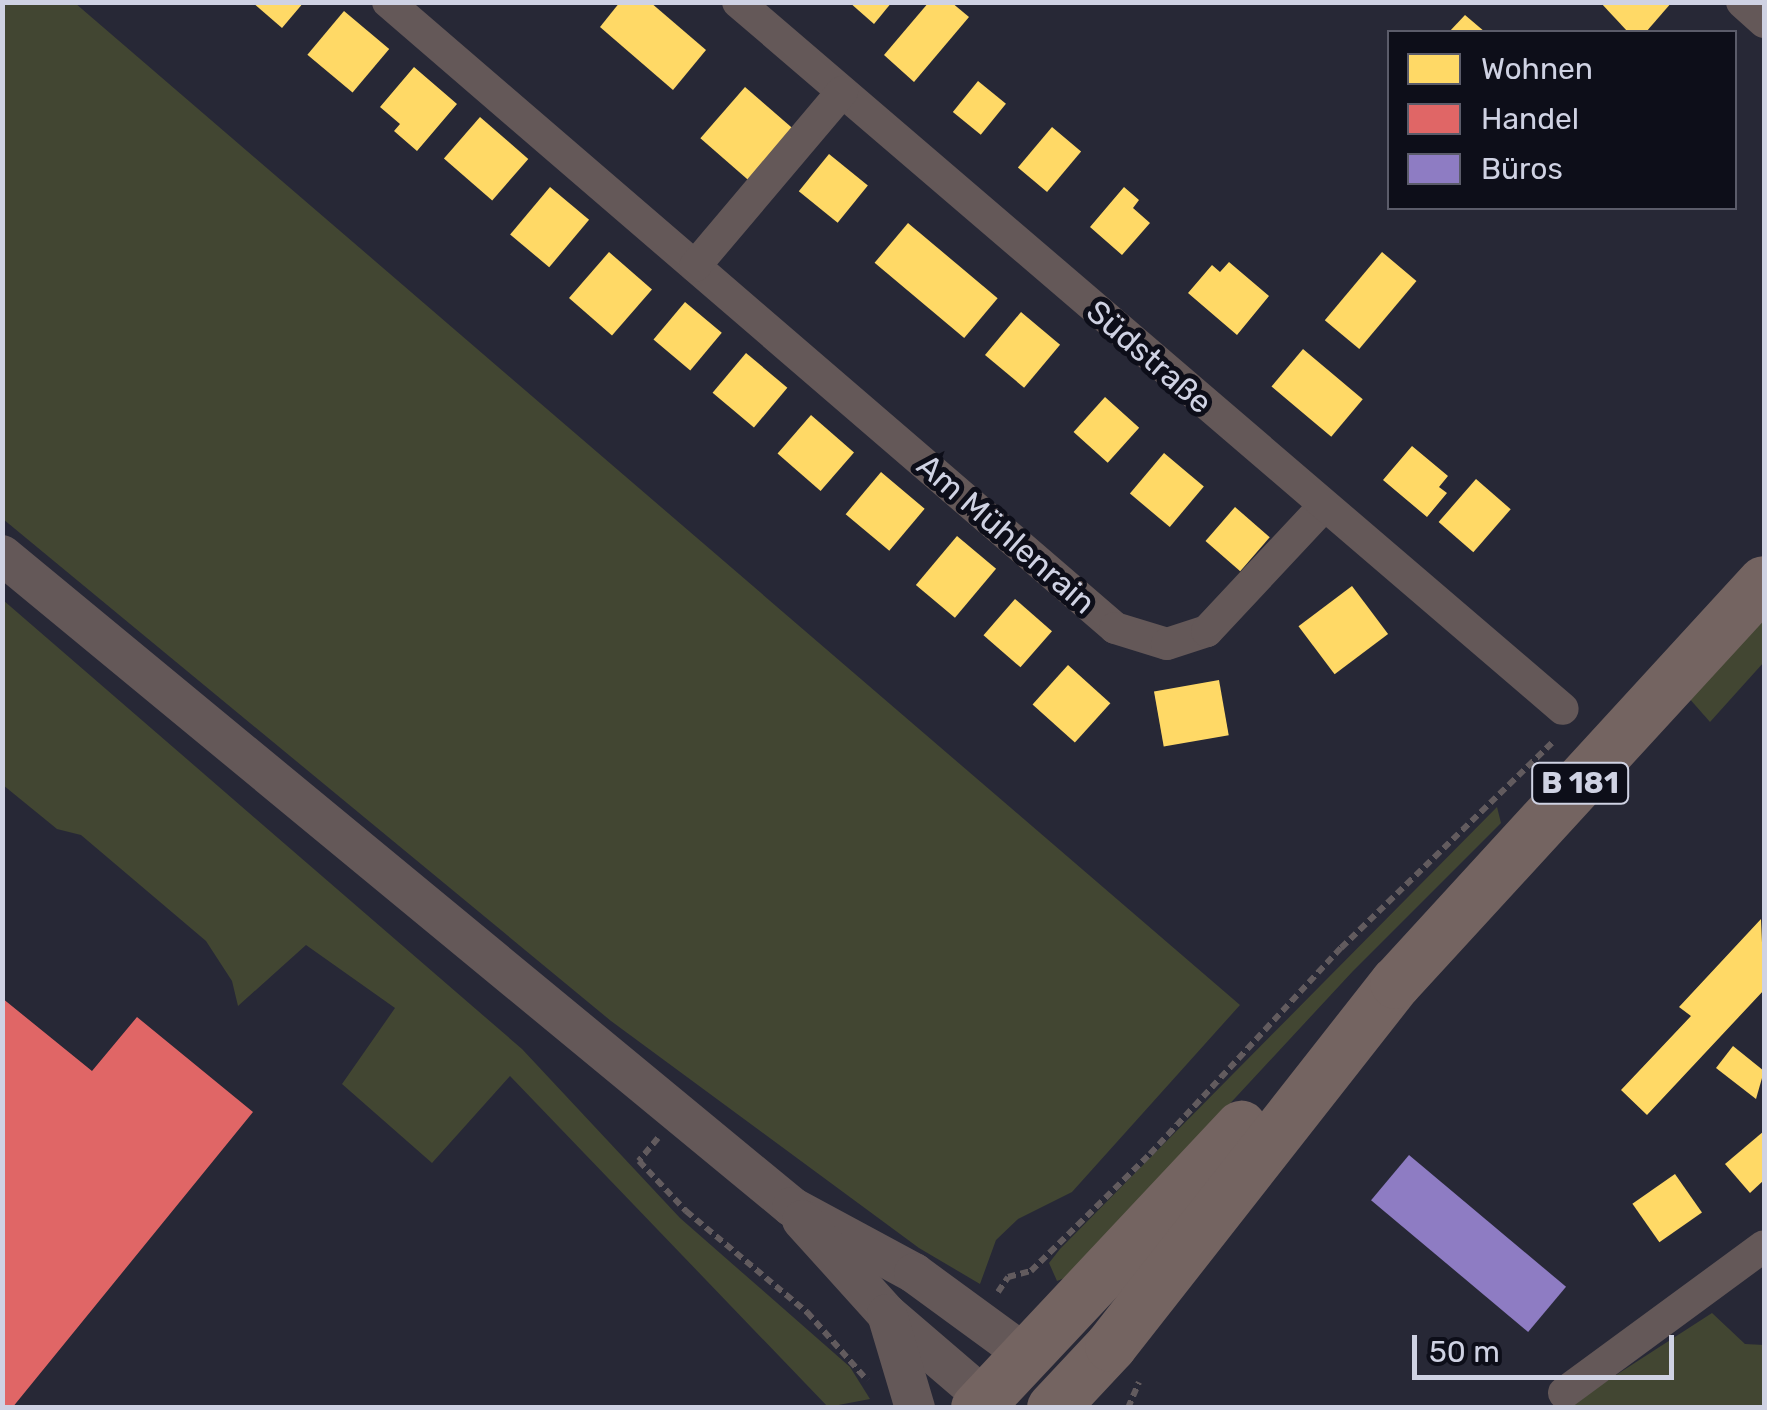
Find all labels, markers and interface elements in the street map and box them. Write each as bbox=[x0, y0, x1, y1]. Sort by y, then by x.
legend bbox=[1387, 30, 1737, 210]
text: Wohnen bbox=[1481, 51, 1593, 87]
text: Handel bbox=[1481, 101, 1579, 137]
text: Büros bbox=[1481, 151, 1563, 187]
street label: Südstraße bbox=[1079, 292, 1219, 422]
street label: Am Mühlenrain bbox=[909, 446, 1103, 622]
road number: B 181 bbox=[1530, 758, 1630, 808]
scale bar bbox=[1417, 1315, 1680, 1377]
text: 50 m bbox=[1429, 1334, 1500, 1370]

